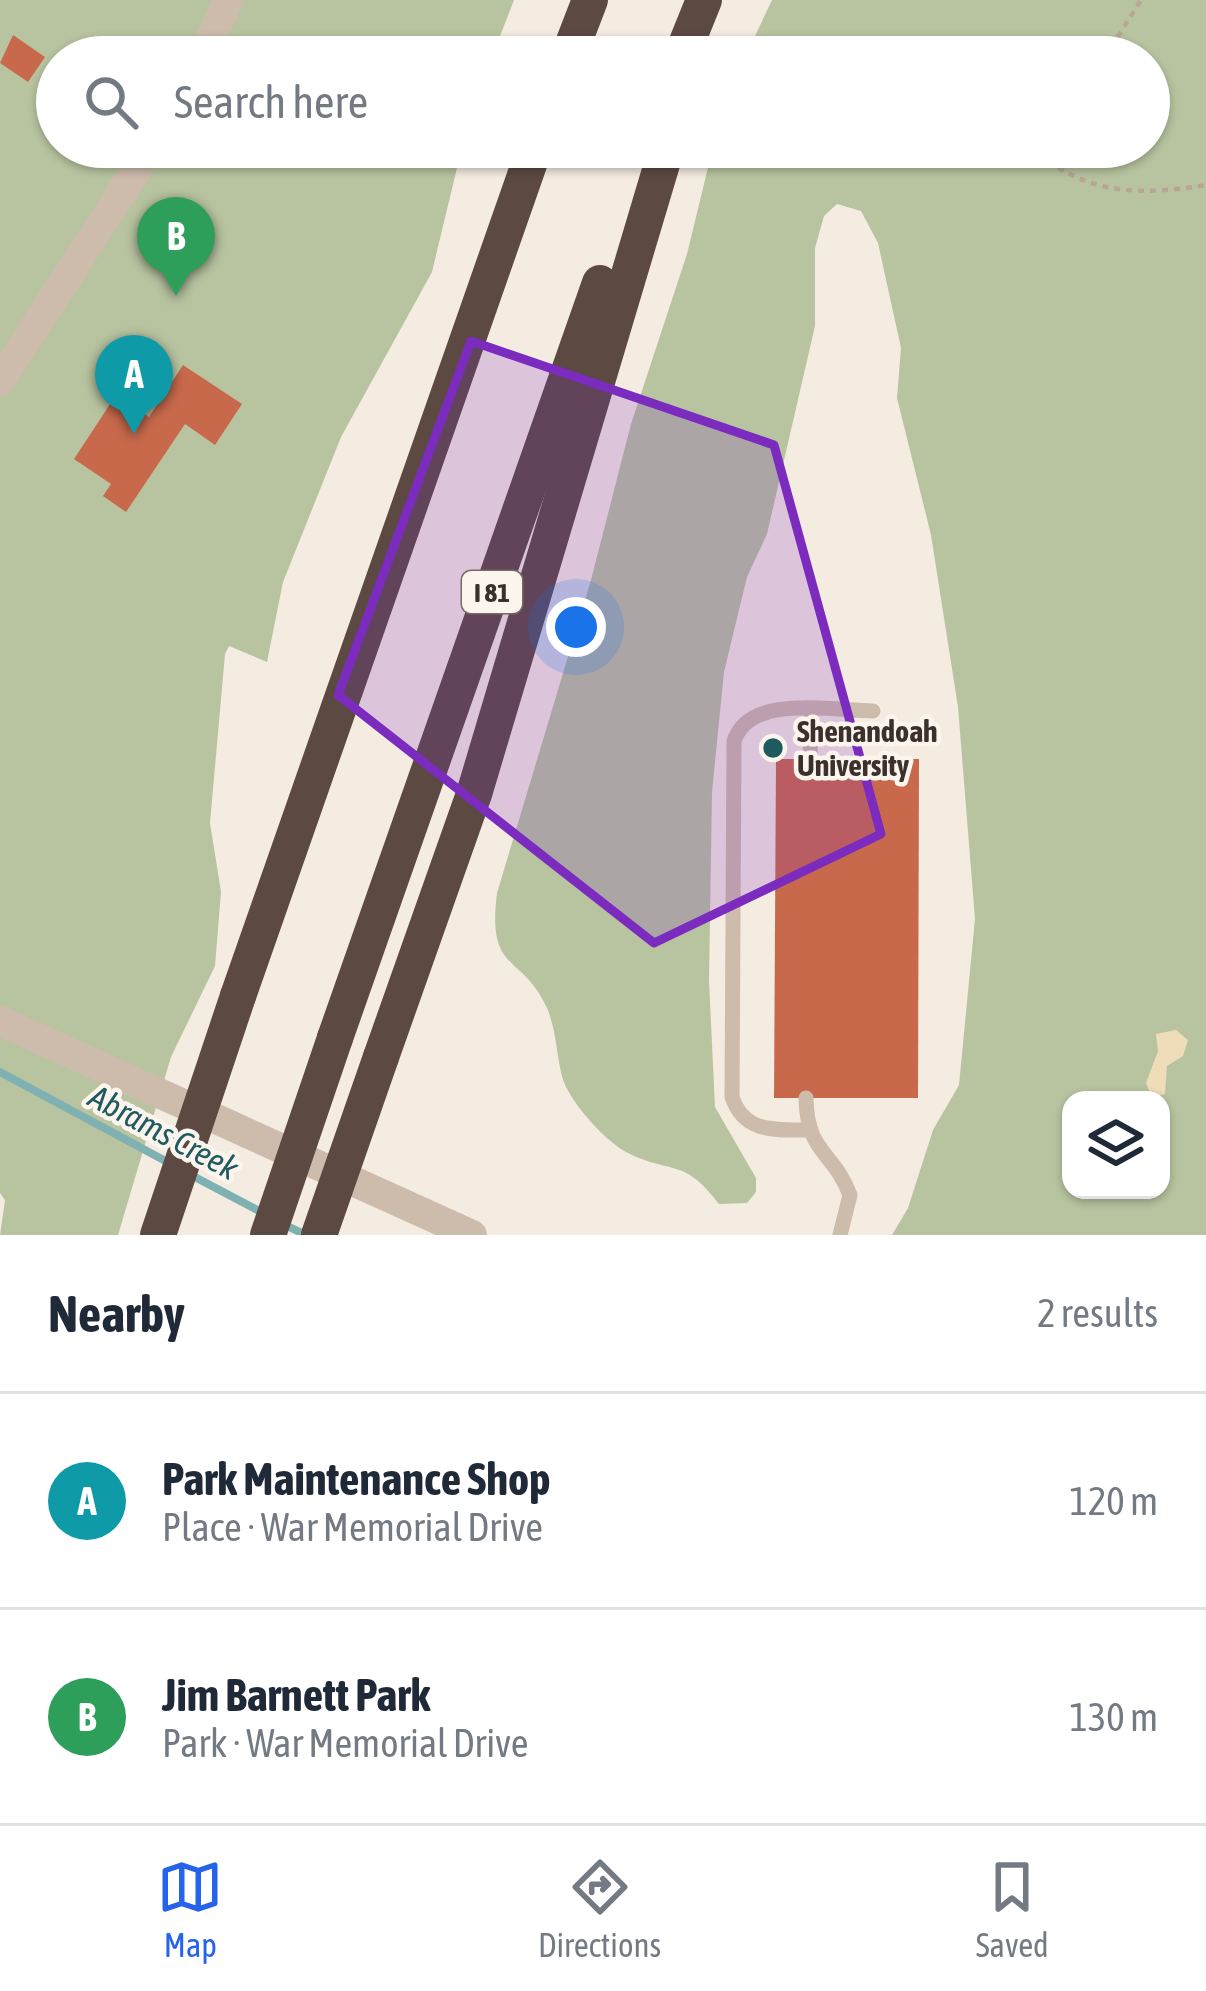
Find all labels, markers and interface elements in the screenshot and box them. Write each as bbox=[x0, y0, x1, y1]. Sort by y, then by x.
search box bbox=[36, 36, 1170, 168]
icon: search bbox=[78, 69, 144, 135]
text: Search here bbox=[174, 76, 368, 128]
pin: B bbox=[137, 197, 215, 296]
pin: A bbox=[95, 335, 173, 434]
road number: I 81 bbox=[462, 571, 522, 613]
your location bbox=[546, 597, 606, 657]
place label: Shenandoah University bbox=[797, 714, 938, 782]
marker: Shenandoah University bbox=[760, 735, 786, 761]
water label: Abrams Creek bbox=[82, 1076, 245, 1187]
map controls bbox=[1062, 1091, 1170, 1199]
button: layers bbox=[1062, 1091, 1170, 1199]
text: Nearby bbox=[48, 1284, 185, 1343]
text: 2 results bbox=[1037, 1291, 1158, 1335]
text: Park Maintenance Shop bbox=[162, 1453, 551, 1505]
text: A bbox=[77, 1479, 97, 1523]
text: 120 m bbox=[1070, 1479, 1158, 1523]
text: Place · War Memorial Drive bbox=[162, 1505, 543, 1549]
text: Jim Barnett Park bbox=[162, 1669, 430, 1721]
text: B bbox=[78, 1695, 96, 1739]
text: 130 m bbox=[1070, 1695, 1158, 1739]
text: Park · War Memorial Drive bbox=[162, 1721, 528, 1765]
tab: Map bbox=[157, 1854, 223, 1964]
tab: Directions bbox=[538, 1854, 661, 1964]
tab: Saved bbox=[976, 1854, 1049, 1964]

